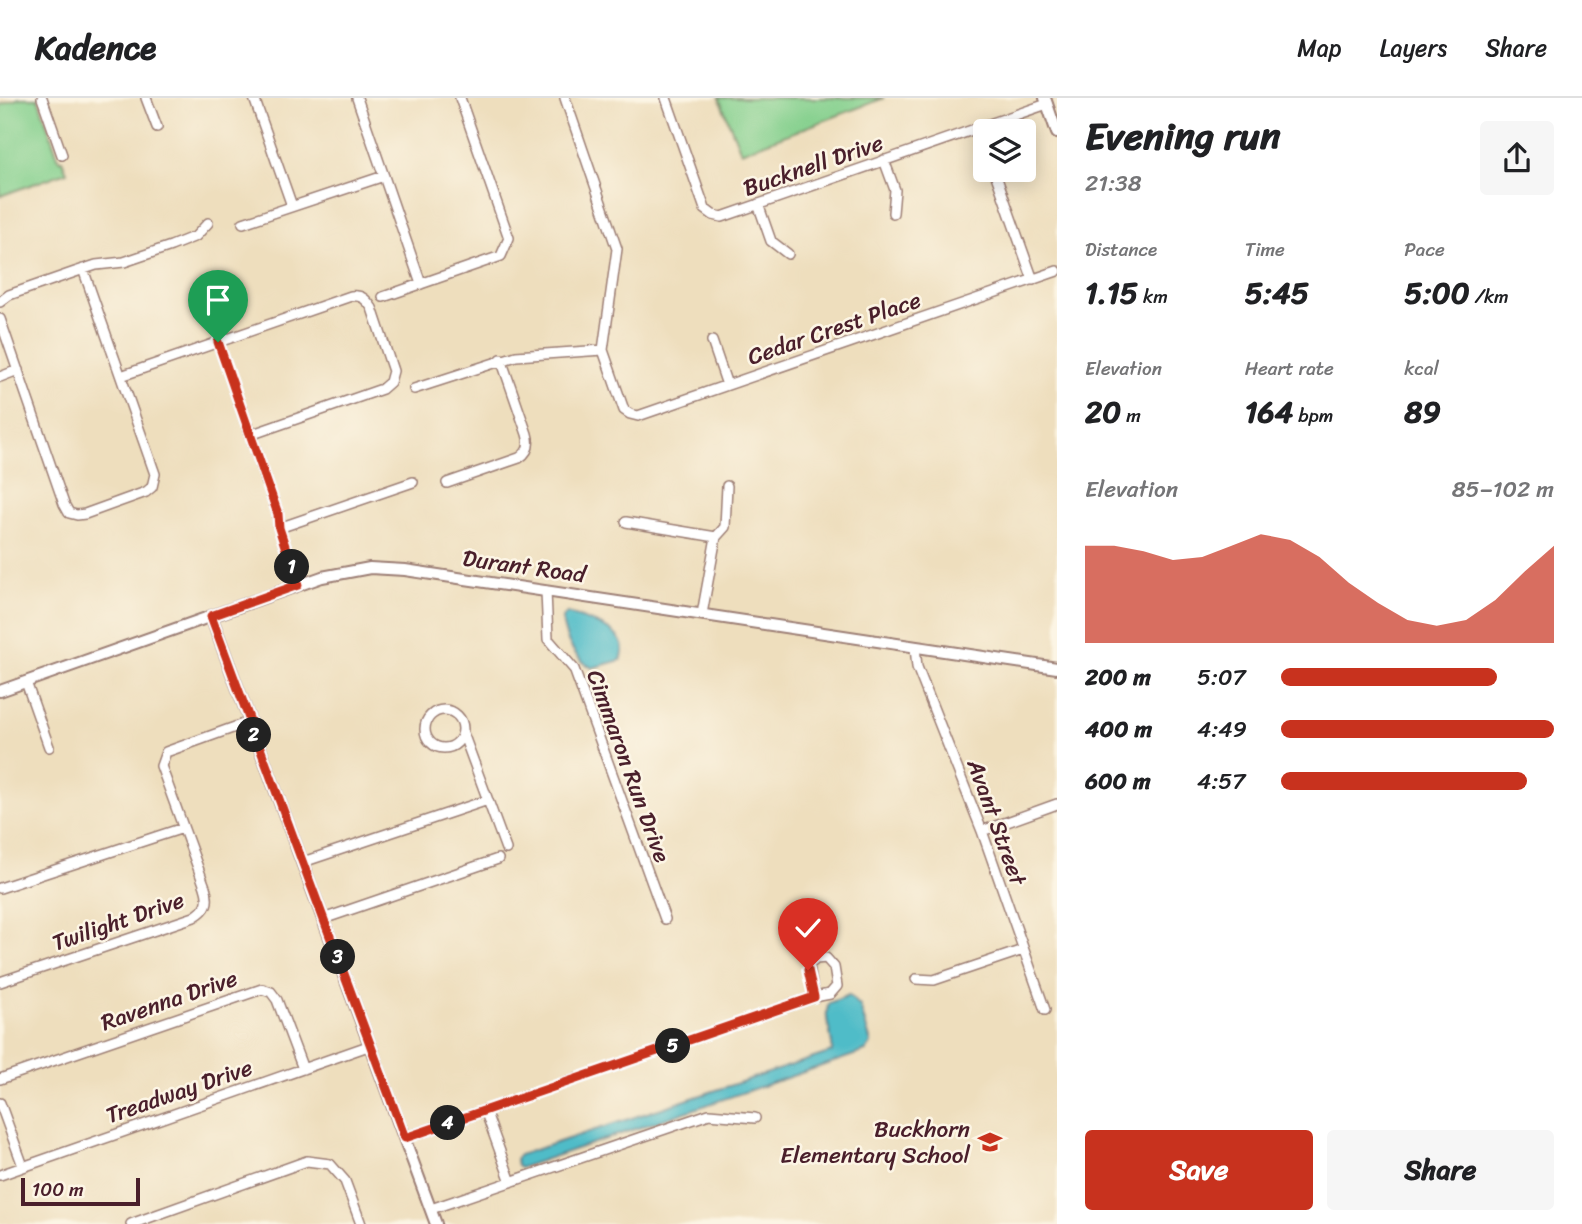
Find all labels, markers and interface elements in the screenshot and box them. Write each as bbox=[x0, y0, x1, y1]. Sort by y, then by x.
text: Kadence bbox=[35, 19, 156, 77]
text: Map bbox=[1297, 27, 1342, 69]
text: Layers bbox=[1380, 27, 1447, 69]
text: Share bbox=[1485, 27, 1547, 69]
text: Evening run bbox=[1085, 103, 1281, 170]
map controls bbox=[973, 119, 1036, 182]
button: layers bbox=[973, 119, 1036, 182]
button: share bbox=[1480, 121, 1554, 195]
street label: Bucknell Drive bbox=[737, 122, 889, 209]
text: 21:38 bbox=[1085, 163, 1142, 204]
text: Distance bbox=[1085, 233, 1157, 266]
text: Time bbox=[1245, 233, 1285, 266]
text: Pace bbox=[1404, 233, 1445, 266]
text: 1.15 bbox=[1085, 266, 1138, 320]
text: 5:45 bbox=[1245, 266, 1309, 320]
text: 5:00 bbox=[1404, 266, 1470, 320]
pin bbox=[188, 270, 248, 342]
street label: Cedar Crest Place bbox=[742, 280, 927, 377]
text: km bbox=[1138, 280, 1168, 313]
text: /km bbox=[1470, 280, 1509, 313]
icon: arrive bbox=[199, 281, 237, 319]
text: Elevation bbox=[1085, 352, 1162, 385]
text: Heart rate bbox=[1245, 352, 1334, 385]
text: kcal bbox=[1404, 352, 1439, 385]
text: 20 bbox=[1085, 385, 1121, 439]
text: 164 bbox=[1245, 385, 1293, 439]
text: 89 bbox=[1404, 385, 1441, 439]
text: m bbox=[1121, 399, 1141, 432]
text: bpm bbox=[1293, 399, 1333, 432]
text: Elevation bbox=[1085, 469, 1178, 510]
text: 85–102 m bbox=[1452, 469, 1554, 510]
street label: Durant Road bbox=[460, 538, 590, 596]
pin: 1 bbox=[274, 550, 310, 584]
text: 1 bbox=[287, 550, 296, 583]
text: 200 m bbox=[1085, 657, 1151, 698]
text: 5:07 bbox=[1197, 657, 1246, 698]
street label: Cimmaron Run Drive bbox=[575, 664, 682, 868]
text: 400 m bbox=[1085, 709, 1152, 750]
text: 4:49 bbox=[1197, 709, 1247, 750]
pin: 2 bbox=[236, 718, 272, 752]
text: 2 bbox=[248, 718, 259, 751]
street label: Avant Street bbox=[954, 752, 1039, 893]
text: 600 m bbox=[1085, 761, 1151, 802]
text: 4:57 bbox=[1197, 761, 1246, 802]
street label: Twilight Drive bbox=[46, 880, 190, 963]
pin bbox=[778, 898, 838, 970]
icon: check bbox=[789, 909, 827, 947]
pin: 3 bbox=[320, 940, 356, 974]
text: 3 bbox=[332, 940, 343, 973]
street label: Ravenna Drive bbox=[95, 958, 243, 1043]
pin: 5 bbox=[656, 1028, 690, 1063]
text: 5 bbox=[667, 1029, 678, 1062]
street label: Treadway Drive bbox=[100, 1047, 258, 1136]
pin: 4 bbox=[430, 1105, 466, 1140]
text: 4 bbox=[442, 1106, 453, 1139]
place label: Buckhorn Elementary School bbox=[780, 1109, 970, 1176]
school or university icon: Buckhorn Elementary School bbox=[976, 1128, 1004, 1156]
button: Save bbox=[1085, 1130, 1313, 1210]
button: Share bbox=[1327, 1130, 1554, 1210]
text: 100 m bbox=[32, 1173, 84, 1206]
scale bar bbox=[21, 1175, 140, 1207]

